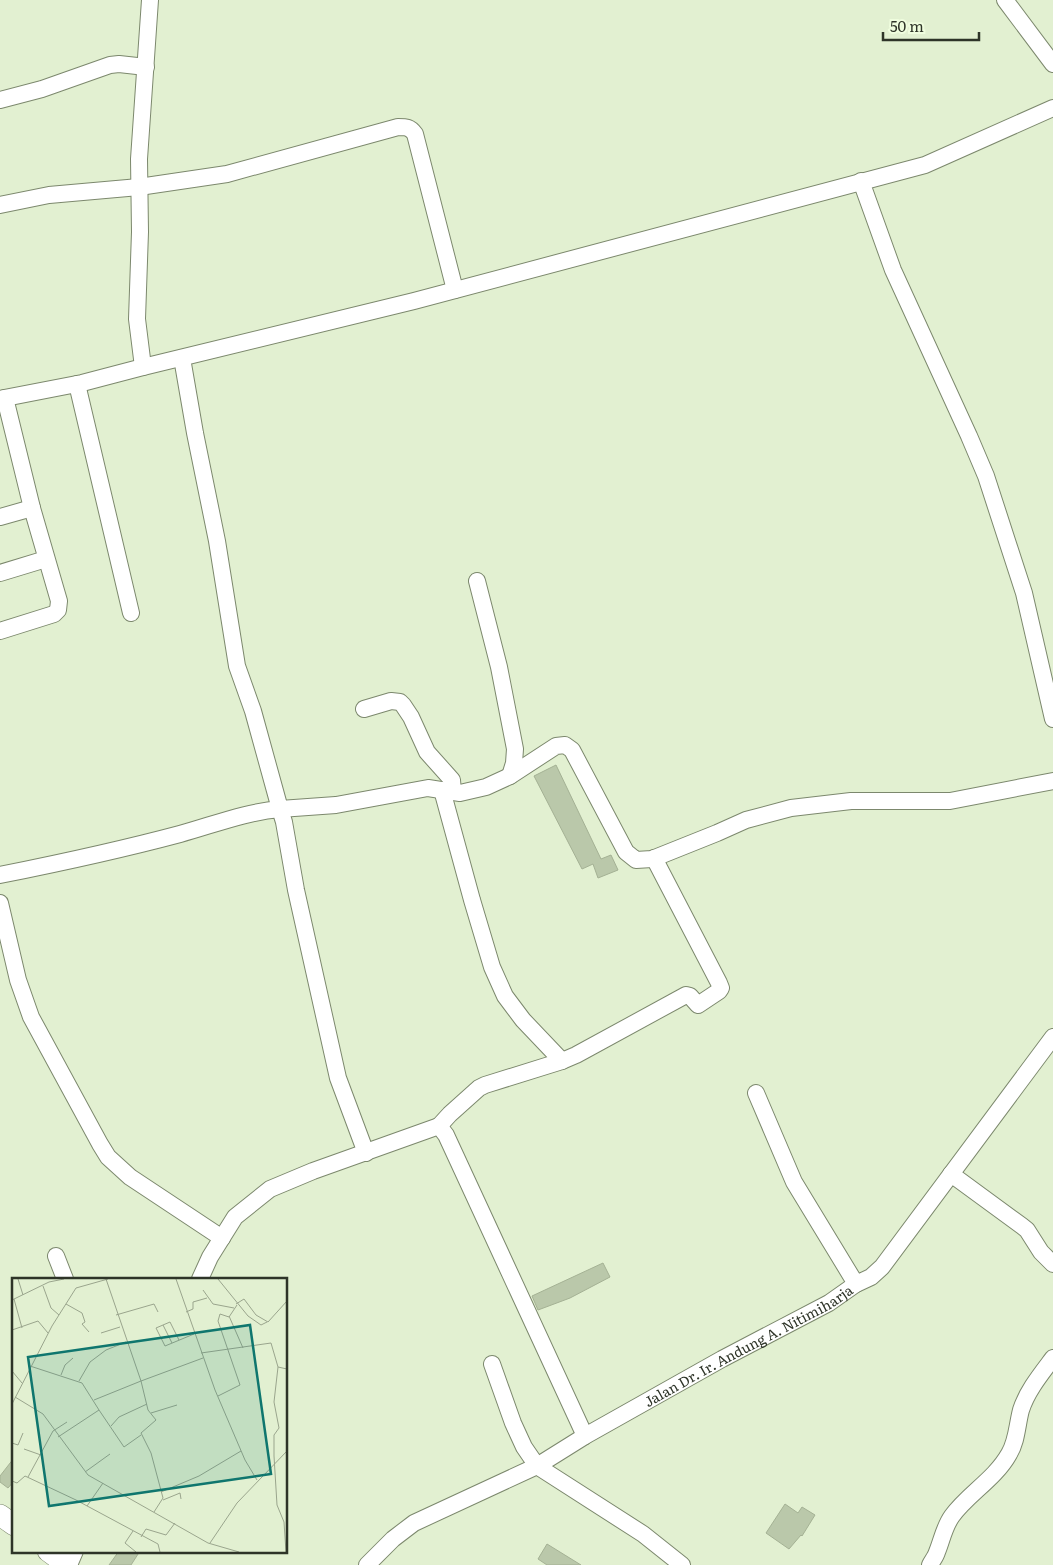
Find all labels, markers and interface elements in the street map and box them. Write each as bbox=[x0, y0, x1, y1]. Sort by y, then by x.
scale bar bbox=[883, 10, 979, 42]
text: 50 m bbox=[890, 14, 924, 37]
inset map bbox=[12, 1278, 288, 1552]
street label: Jalan Dr. Ir. Andung A. Nitimiharja bbox=[640, 1279, 857, 1411]

